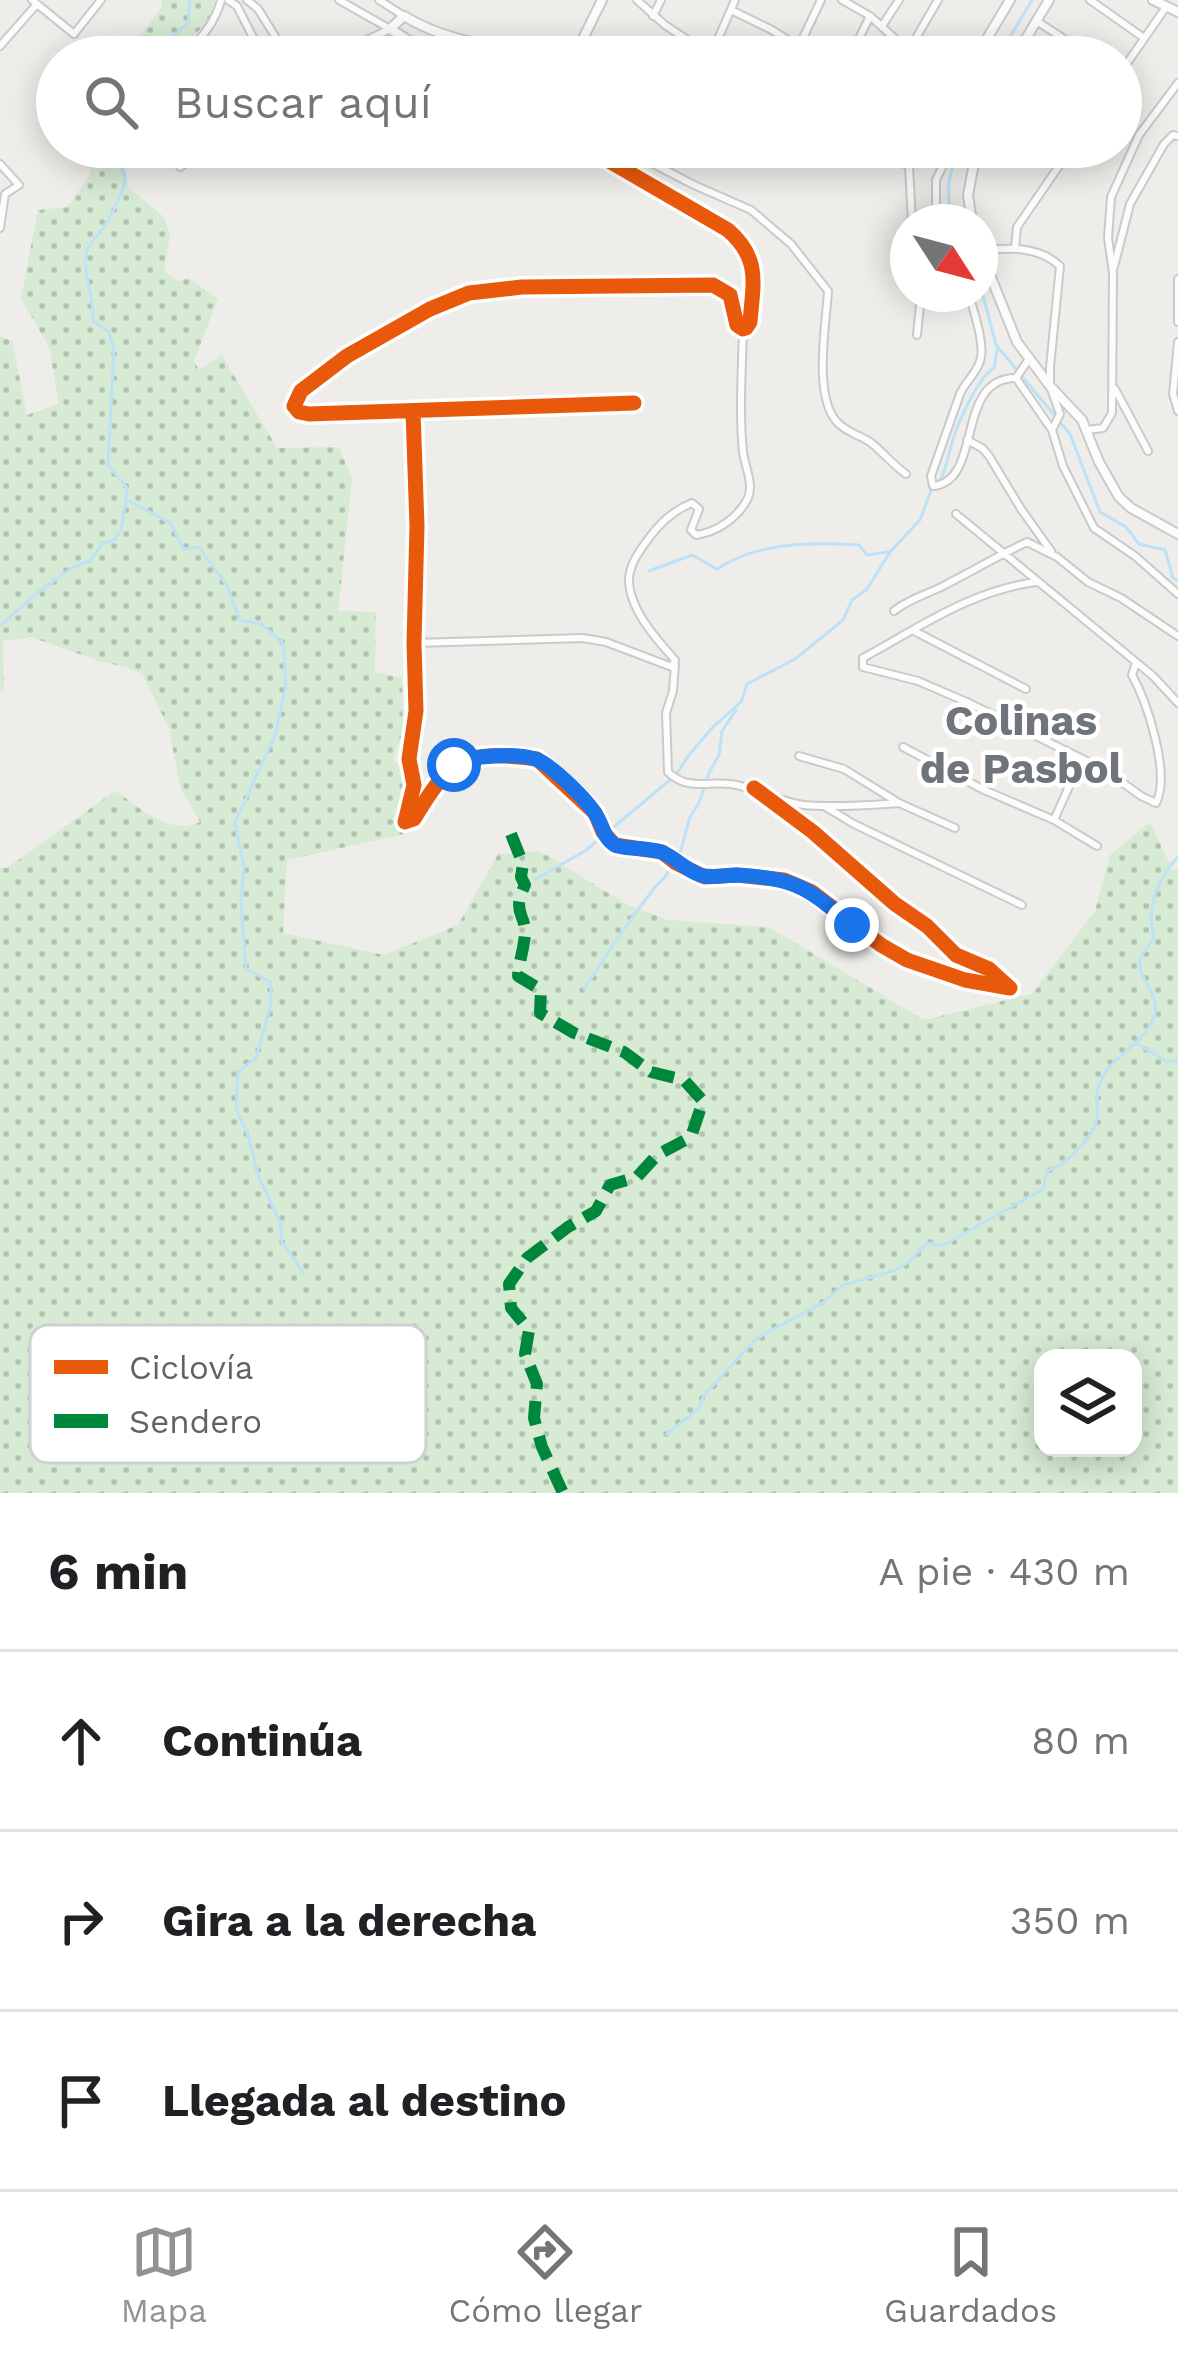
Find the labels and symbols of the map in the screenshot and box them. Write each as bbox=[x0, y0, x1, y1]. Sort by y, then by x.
north arrow bbox=[890, 204, 998, 312]
district label: Colinas de Pasbol bbox=[920, 696, 1123, 793]
route start bbox=[427, 738, 481, 792]
route end bbox=[825, 898, 879, 952]
legend bbox=[30, 1325, 426, 1463]
text: Ciclovía bbox=[129, 1348, 253, 1387]
text: Sendero bbox=[129, 1402, 262, 1441]

